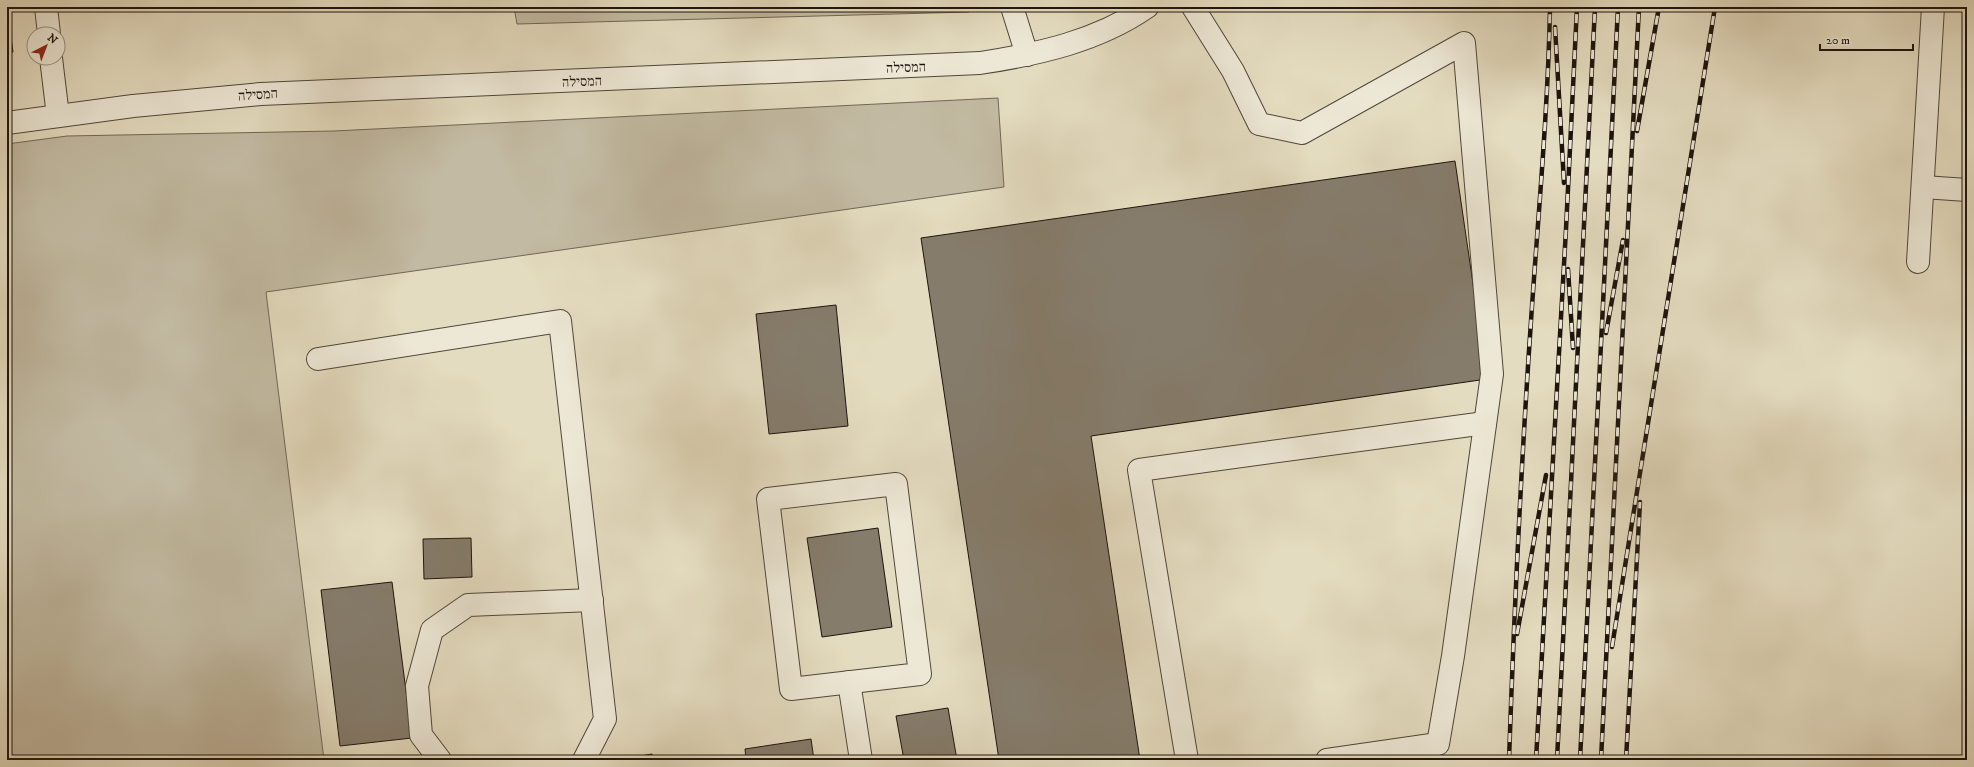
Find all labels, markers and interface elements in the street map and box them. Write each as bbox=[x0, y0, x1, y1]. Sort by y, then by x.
north arrow bbox=[26, 26, 66, 66]
scale bar bbox=[1820, 26, 1913, 52]
text: N bbox=[44, 31, 60, 48]
text: 20 m bbox=[1826, 33, 1850, 48]
street label: המסילה bbox=[886, 58, 926, 78]
street label: המסילה bbox=[562, 72, 602, 92]
street label: המסילה bbox=[237, 85, 279, 105]

